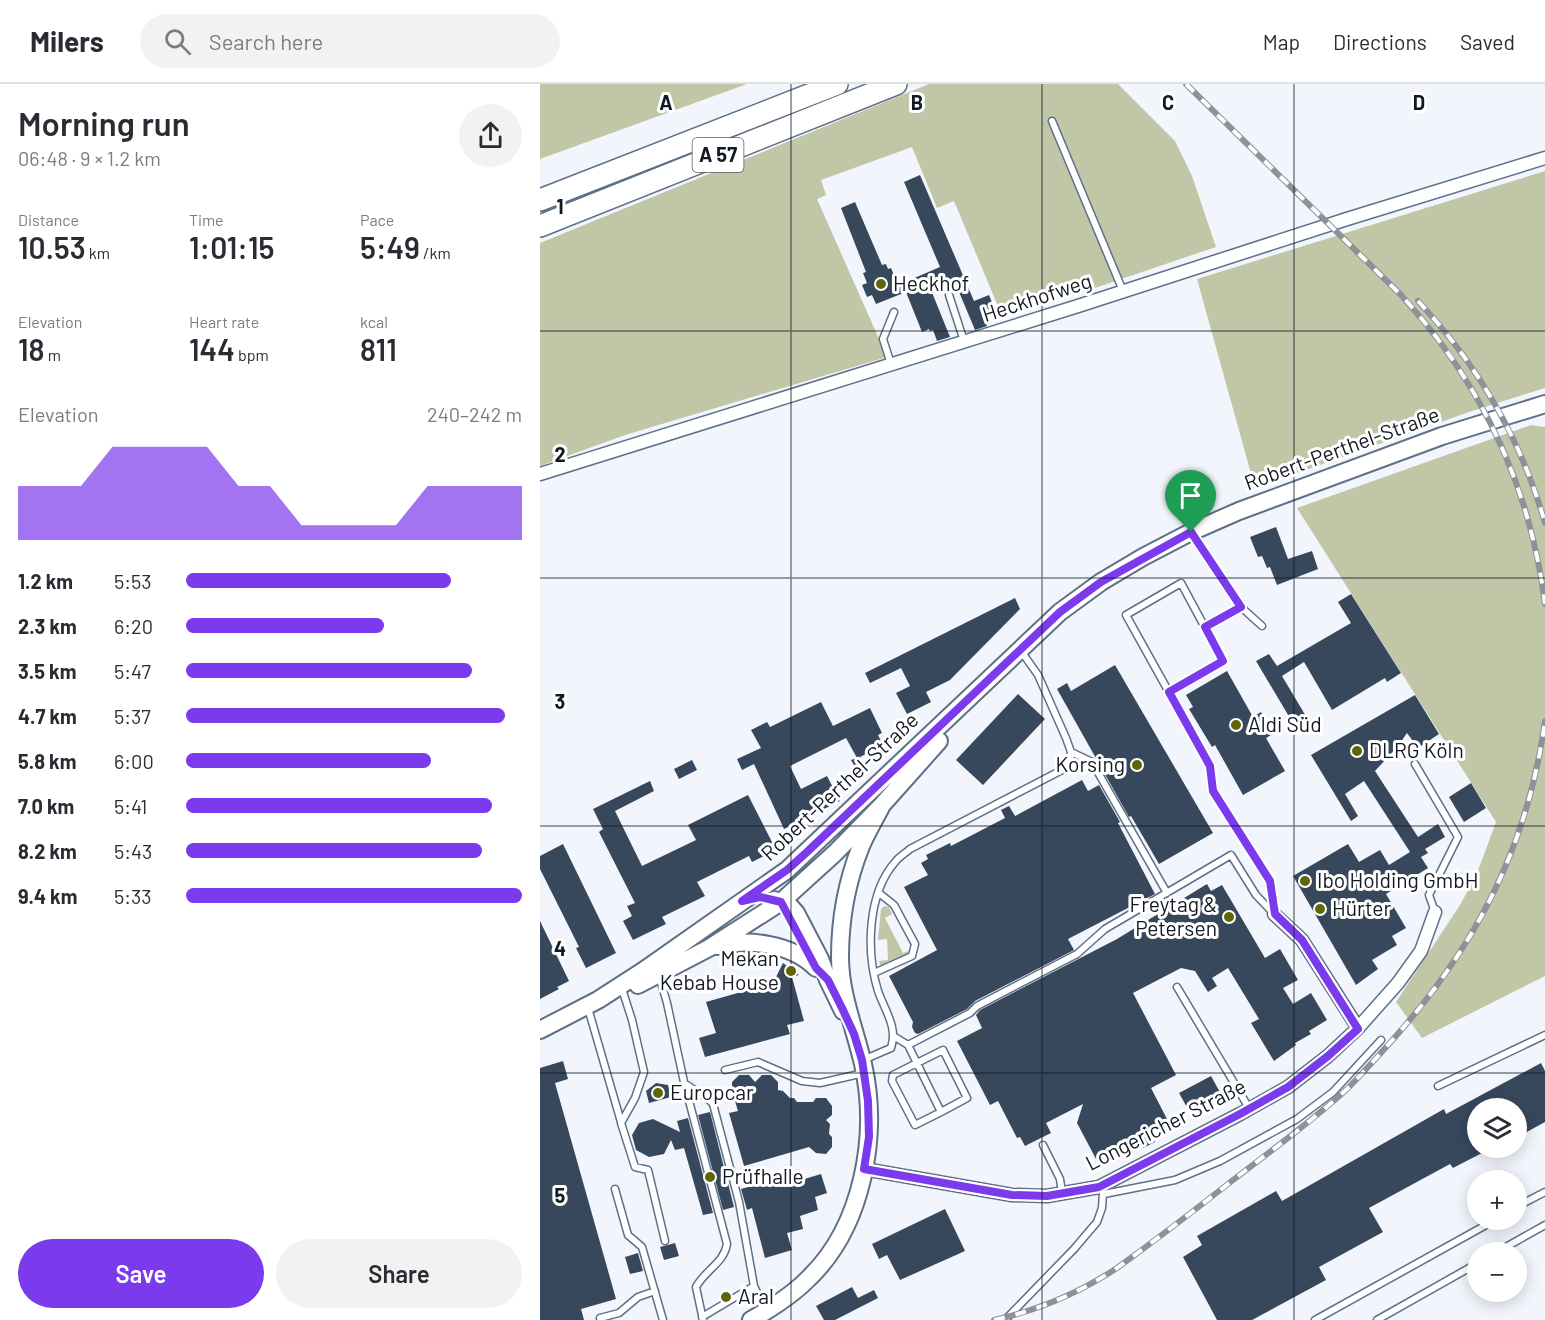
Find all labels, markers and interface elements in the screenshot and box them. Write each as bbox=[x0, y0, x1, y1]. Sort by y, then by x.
search box bbox=[140, 14, 560, 68]
text: Milers bbox=[30, 24, 104, 58]
icon: search bbox=[161, 25, 194, 58]
text: Search here bbox=[209, 28, 323, 54]
text: Map bbox=[1263, 29, 1300, 54]
text: Directions bbox=[1333, 29, 1427, 54]
text: Saved bbox=[1460, 29, 1515, 54]
text: A bbox=[659, 90, 673, 114]
text: B bbox=[911, 90, 923, 114]
text: C bbox=[1162, 90, 1174, 114]
text: D bbox=[1413, 90, 1425, 114]
text: Morning run bbox=[18, 103, 190, 143]
button: share bbox=[459, 104, 522, 167]
road number: A 57 bbox=[692, 138, 744, 172]
text: 06:48 · 9 × 1.2 km bbox=[18, 146, 161, 170]
text: 1 bbox=[556, 194, 564, 218]
text: Distance bbox=[18, 210, 79, 229]
text: Time bbox=[189, 210, 224, 229]
text: Pace bbox=[360, 210, 394, 229]
text: 10.53 bbox=[18, 229, 86, 265]
text: 1:01:15 bbox=[189, 229, 275, 265]
text: 5:49 bbox=[360, 229, 420, 265]
text: km bbox=[86, 243, 110, 262]
text: /km bbox=[420, 243, 451, 262]
street label: Heckhofweg bbox=[979, 267, 1094, 326]
place label: Heckhof bbox=[893, 270, 969, 295]
marker: Heckhof bbox=[874, 277, 888, 291]
text: Elevation bbox=[18, 312, 82, 331]
text: Heart rate bbox=[189, 312, 259, 331]
text: kcal bbox=[360, 312, 388, 331]
text: 18 bbox=[18, 331, 45, 367]
text: 144 bbox=[189, 331, 235, 367]
text: 811 bbox=[360, 331, 397, 367]
text: m bbox=[45, 345, 61, 364]
text: bpm bbox=[235, 345, 269, 364]
street label: Robert-Perthel-Straße bbox=[1241, 401, 1442, 495]
text: Elevation bbox=[18, 402, 99, 426]
text: 240–242 m bbox=[427, 402, 522, 426]
text: 2 bbox=[554, 442, 566, 466]
pin bbox=[1165, 470, 1216, 532]
icon: arrive bbox=[1174, 479, 1207, 512]
text: 1.2 km bbox=[18, 569, 73, 593]
text: 5:53 bbox=[114, 569, 152, 593]
text: 2.3 km bbox=[18, 614, 77, 638]
text: 6:20 bbox=[114, 614, 153, 638]
text: 3.5 km bbox=[18, 659, 76, 683]
text: 5:47 bbox=[114, 659, 151, 683]
text: 3 bbox=[555, 689, 565, 713]
text: 4.7 km bbox=[18, 704, 77, 728]
text: 5:37 bbox=[114, 704, 151, 728]
street label: Robert-Perthel-Straße bbox=[755, 707, 923, 865]
place label: Aldi Süd bbox=[1248, 711, 1322, 736]
marker: Aldi Süd bbox=[1229, 718, 1243, 732]
place label: DLRG Köln bbox=[1369, 737, 1464, 762]
marker: DLRG Köln bbox=[1350, 744, 1364, 758]
text: 5.8 km bbox=[18, 749, 76, 773]
text: 6:00 bbox=[114, 749, 154, 773]
place label: Korsing bbox=[1055, 751, 1125, 776]
marker: Korsing bbox=[1130, 758, 1144, 772]
text: 7.0 km bbox=[18, 794, 74, 818]
text: 5:41 bbox=[114, 794, 147, 818]
text: 8.2 km bbox=[18, 839, 77, 863]
text: 5:43 bbox=[114, 839, 152, 863]
place label: Ibo Holding GmbH bbox=[1317, 867, 1478, 892]
marker: Ibo Holding GmbH bbox=[1298, 874, 1312, 888]
text: 9.4 km bbox=[18, 884, 77, 908]
text: 5:33 bbox=[114, 884, 152, 908]
place label: Freytag & Petersen bbox=[1130, 891, 1217, 940]
place label: Hürter bbox=[1332, 895, 1392, 920]
marker: Hürter bbox=[1313, 902, 1327, 916]
marker: Freytag & Petersen bbox=[1222, 910, 1236, 924]
text: 4 bbox=[554, 936, 566, 960]
place label: Mekan Kebab House bbox=[660, 945, 779, 994]
marker: Mekan Kebab House bbox=[784, 964, 798, 978]
street label: Longericher Straße bbox=[1081, 1072, 1250, 1175]
place label: Europcar bbox=[670, 1079, 754, 1104]
marker: Europcar bbox=[651, 1086, 665, 1100]
map controls bbox=[1467, 1098, 1527, 1302]
button: layers bbox=[1467, 1098, 1527, 1158]
place label: Prüfhalle bbox=[722, 1163, 804, 1188]
marker: Prüfhalle bbox=[703, 1170, 717, 1184]
button: + bbox=[1467, 1170, 1527, 1230]
text: 5 bbox=[555, 1183, 566, 1207]
button: Save bbox=[18, 1239, 264, 1308]
button: Share bbox=[276, 1239, 522, 1308]
button: − bbox=[1467, 1242, 1527, 1302]
place label: Aral bbox=[738, 1283, 774, 1308]
marker: Aral bbox=[719, 1290, 733, 1304]

